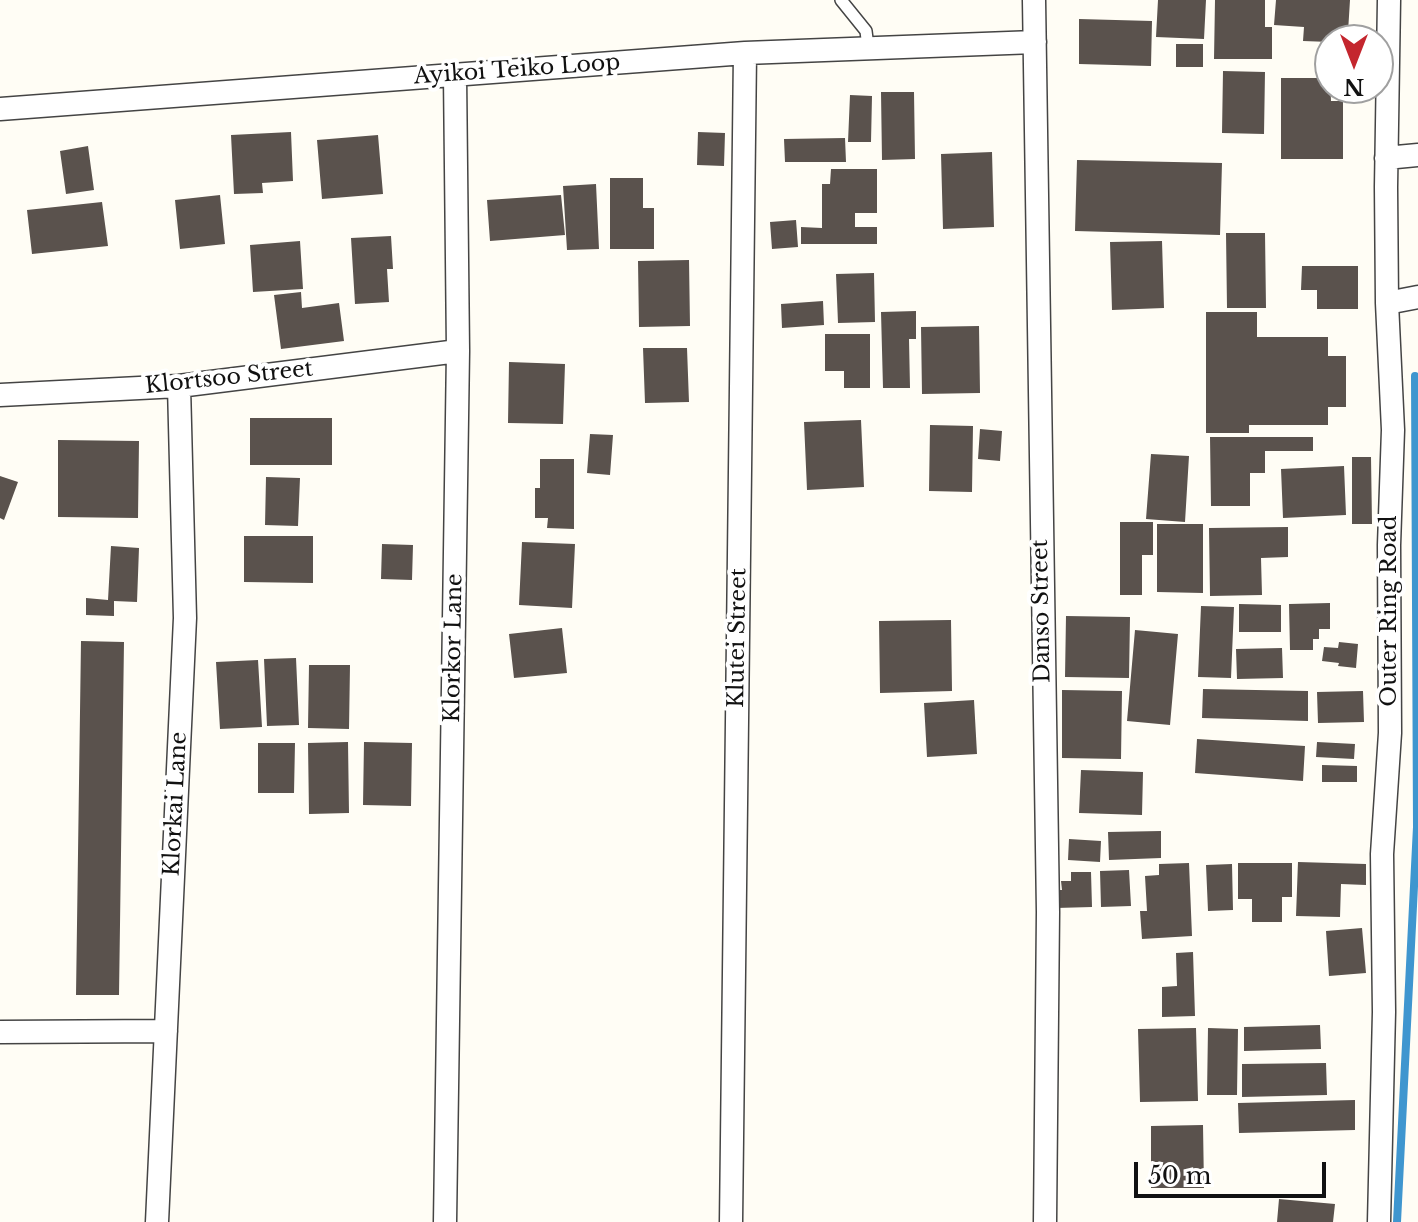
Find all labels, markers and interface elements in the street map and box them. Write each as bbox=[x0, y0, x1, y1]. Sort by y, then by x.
north arrow bbox=[1314, 24, 1394, 104]
street label: Ayikoi Teiko Loop bbox=[413, 50, 621, 90]
text: N bbox=[1344, 73, 1364, 100]
street label: Klortsoo Street bbox=[144, 356, 314, 400]
street label: Outer Ring Road bbox=[1377, 515, 1403, 707]
street label: Danso Street bbox=[1028, 539, 1056, 683]
street label: Klutei Street bbox=[724, 568, 752, 708]
street label: Klorkor Lane bbox=[440, 573, 468, 723]
street label: Klorkai Lane bbox=[159, 731, 193, 877]
scale bar bbox=[1138, 1146, 1330, 1196]
text: 50 m bbox=[1148, 1161, 1211, 1190]

